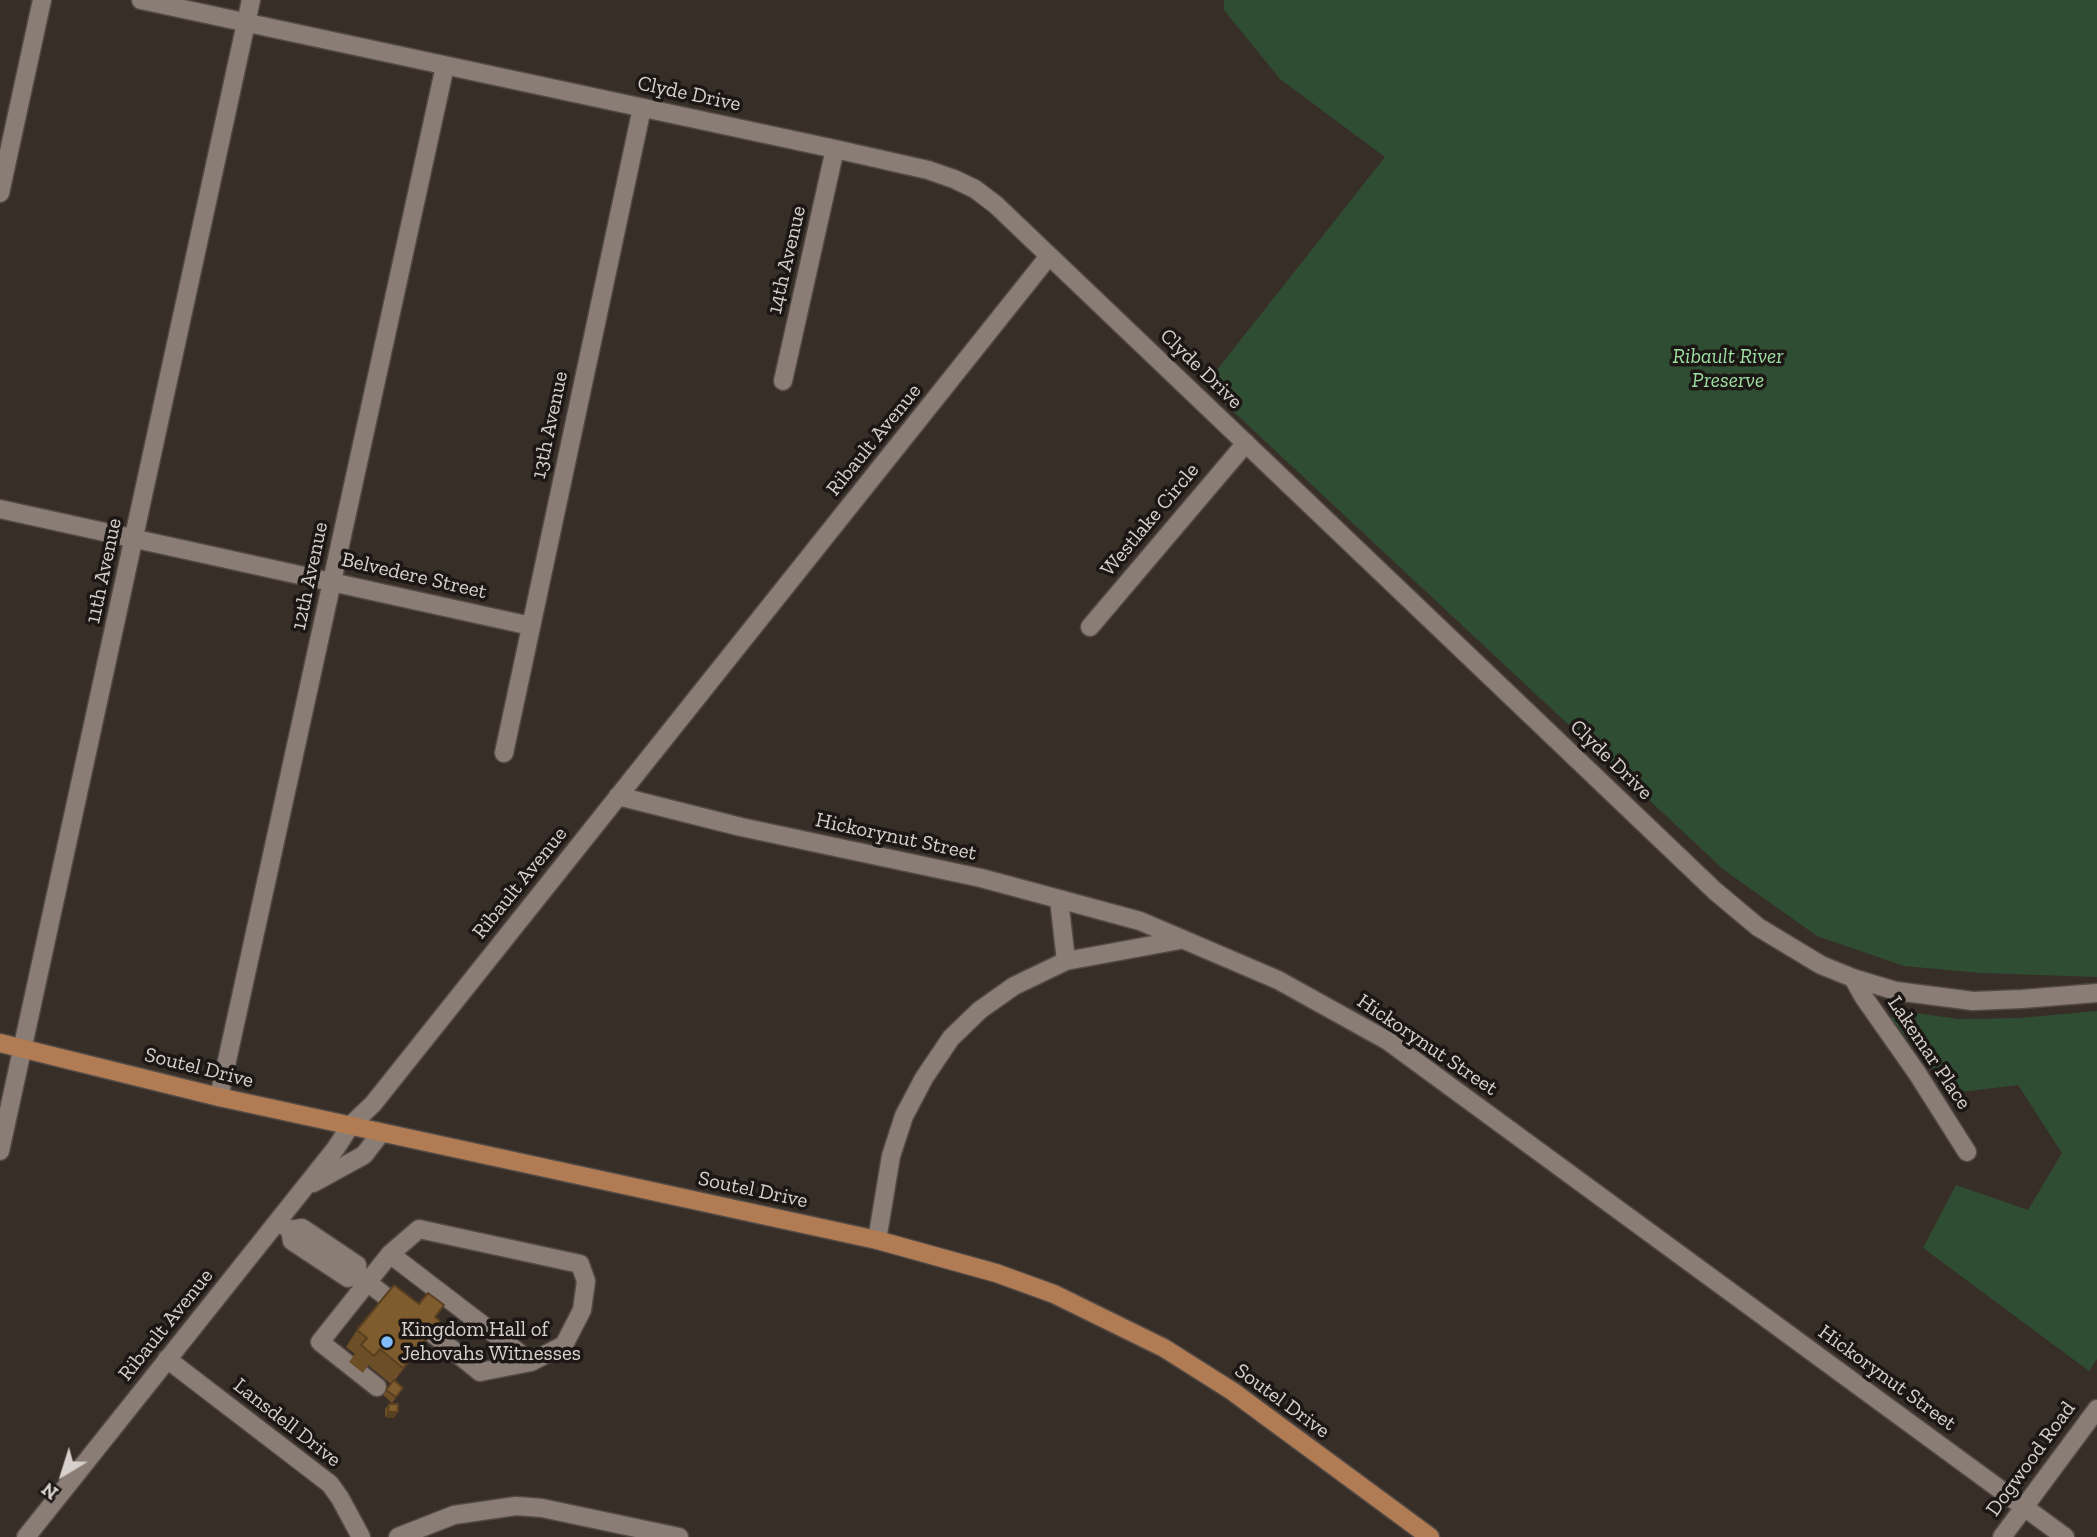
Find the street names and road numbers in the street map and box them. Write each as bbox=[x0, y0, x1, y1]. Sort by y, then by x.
street label: Clyde Drive bbox=[635, 71, 743, 117]
street label: 14th Avenue bbox=[762, 203, 812, 317]
street label: Clyde Drive bbox=[1155, 323, 1247, 415]
street label: 13th Avenue bbox=[526, 369, 574, 481]
street label: Ribault Avenue bbox=[821, 379, 927, 501]
street label: Westlake Circle bbox=[1095, 458, 1205, 582]
street label: 11th Avenue bbox=[81, 516, 127, 626]
street label: 12th Avenue bbox=[286, 520, 334, 632]
street label: Belvedere Street bbox=[339, 547, 489, 605]
street label: Clyde Drive bbox=[1565, 714, 1657, 806]
street label: Hickorynut Street bbox=[813, 808, 979, 866]
street label: Ribault Avenue bbox=[467, 822, 573, 944]
street label: Hickorynut Street bbox=[1352, 989, 1502, 1101]
street label: Lakemar Place bbox=[1882, 992, 1976, 1114]
street label: Soutel Drive bbox=[142, 1042, 256, 1094]
street label: Soutel Drive bbox=[696, 1166, 810, 1214]
street label: Ribault Avenue bbox=[113, 1264, 219, 1386]
street label: Hickorynut Street bbox=[1813, 1320, 1961, 1436]
street label: Soutel Drive bbox=[1230, 1358, 1334, 1444]
street label: Lansdell Drive bbox=[228, 1373, 346, 1473]
street label: Dogwood Road bbox=[1981, 1397, 2081, 1521]

